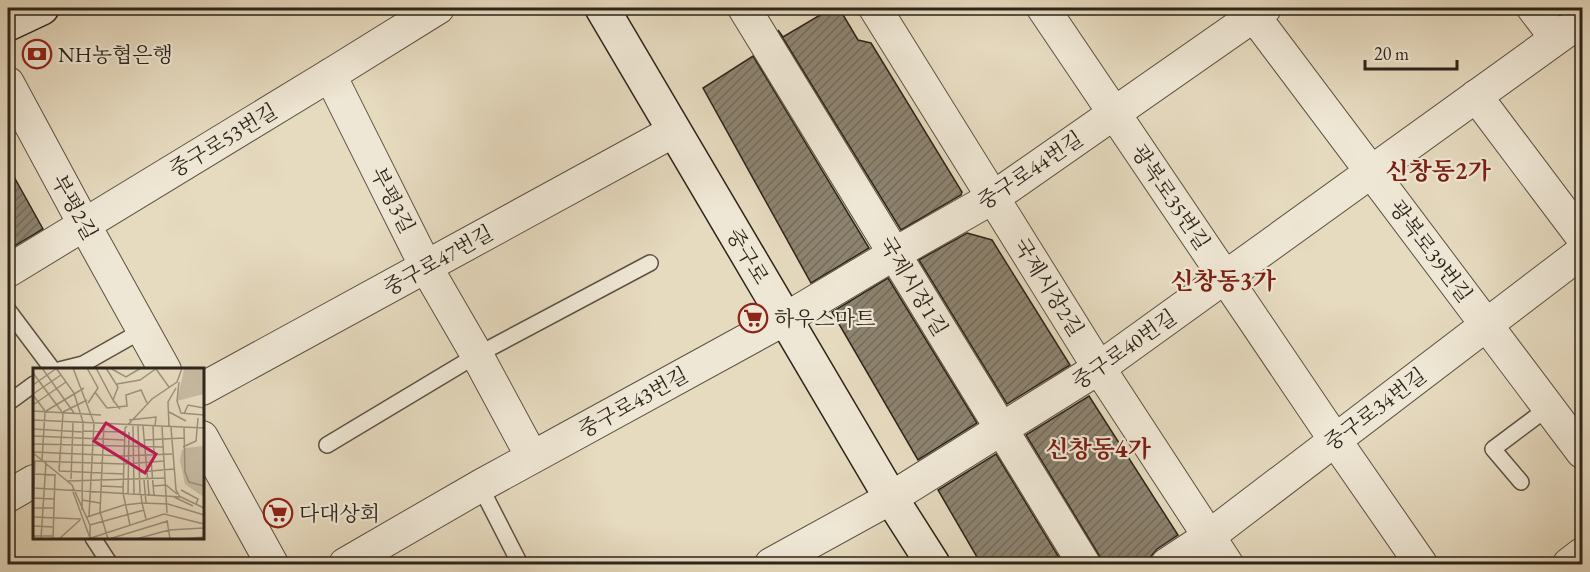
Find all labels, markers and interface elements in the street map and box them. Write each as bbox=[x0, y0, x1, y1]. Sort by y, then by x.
scale bar bbox=[1365, 33, 1456, 71]
bank icon: NH농협은행 bbox=[21, 38, 53, 70]
place label: NH농협은행 bbox=[58, 41, 173, 68]
text: 20 m bbox=[1374, 42, 1409, 65]
street label: 중구로53번길 bbox=[164, 97, 282, 183]
street label: 중구로44번길 bbox=[972, 125, 1088, 215]
street label: 광복로35번길 bbox=[1126, 139, 1216, 255]
district label: 신창동2가 bbox=[1385, 155, 1492, 186]
street label: 부평3길 bbox=[365, 162, 421, 238]
street label: 부평2길 bbox=[46, 169, 104, 245]
street label: 광복로39번길 bbox=[1384, 194, 1478, 308]
street label: 중구로47번길 bbox=[378, 219, 498, 301]
street label: 중구로 bbox=[721, 223, 775, 289]
street label: 국제시장1길 bbox=[874, 231, 954, 341]
street label: 국제시장2길 bbox=[1008, 233, 1090, 341]
district label: 신창동3가 bbox=[1170, 265, 1277, 296]
supermarket icon: 하우스마트 bbox=[737, 302, 769, 334]
street label: 중구로40번길 bbox=[1066, 303, 1182, 395]
place label: 하우스마트 bbox=[774, 305, 875, 332]
street label: 중구로43번길 bbox=[573, 361, 693, 443]
street label: 중구로34번길 bbox=[1318, 362, 1432, 456]
inset map bbox=[33, 368, 204, 539]
district label: 신창동4가 bbox=[1045, 433, 1152, 464]
supermarket icon: 다대상회 bbox=[262, 497, 294, 529]
place label: 다대상회 bbox=[299, 500, 380, 527]

